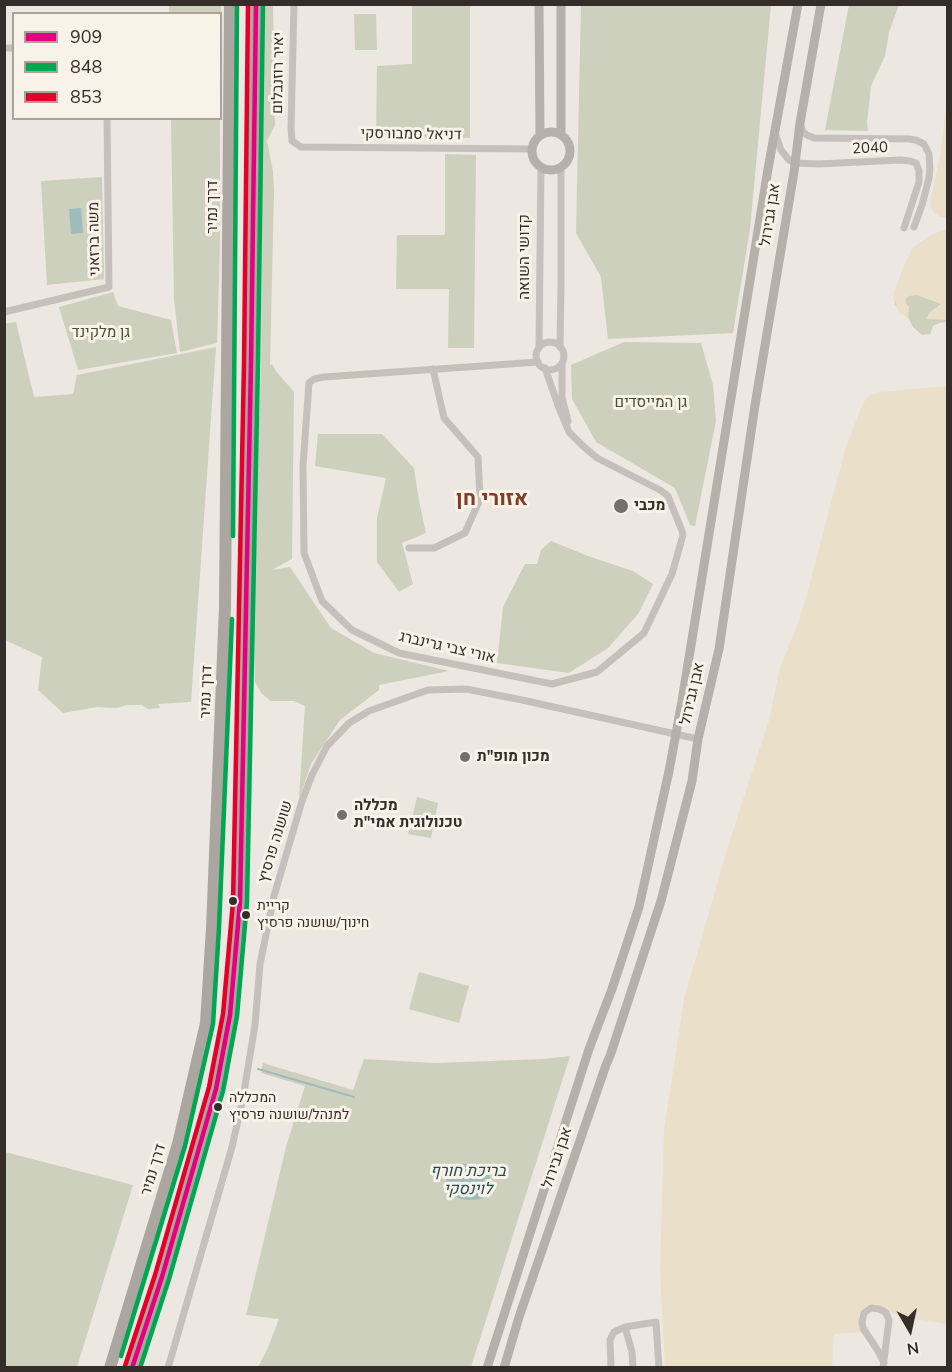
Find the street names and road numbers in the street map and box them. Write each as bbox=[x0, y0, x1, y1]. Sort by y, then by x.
street label: יאיר רוזנבלום bbox=[269, 32, 289, 114]
street label: דניאל סמבורסקי bbox=[360, 125, 462, 145]
street label: 2040 bbox=[852, 139, 888, 159]
street label: דרך נמיר bbox=[204, 180, 222, 234]
street label: אבן גבירול bbox=[757, 182, 785, 248]
street label: משה ברזאני bbox=[85, 202, 105, 276]
street label: קדושי השואה bbox=[516, 214, 534, 300]
street label: אורי צבי גרינברג bbox=[397, 628, 497, 668]
street label: אבן גבירול bbox=[677, 661, 709, 727]
street label: דרך נמיר bbox=[197, 665, 217, 719]
street label: שושנה פרסיץ bbox=[255, 799, 297, 885]
street label: אבן גבירול bbox=[539, 1125, 577, 1191]
street label: דרך נמיר bbox=[138, 1142, 170, 1198]

